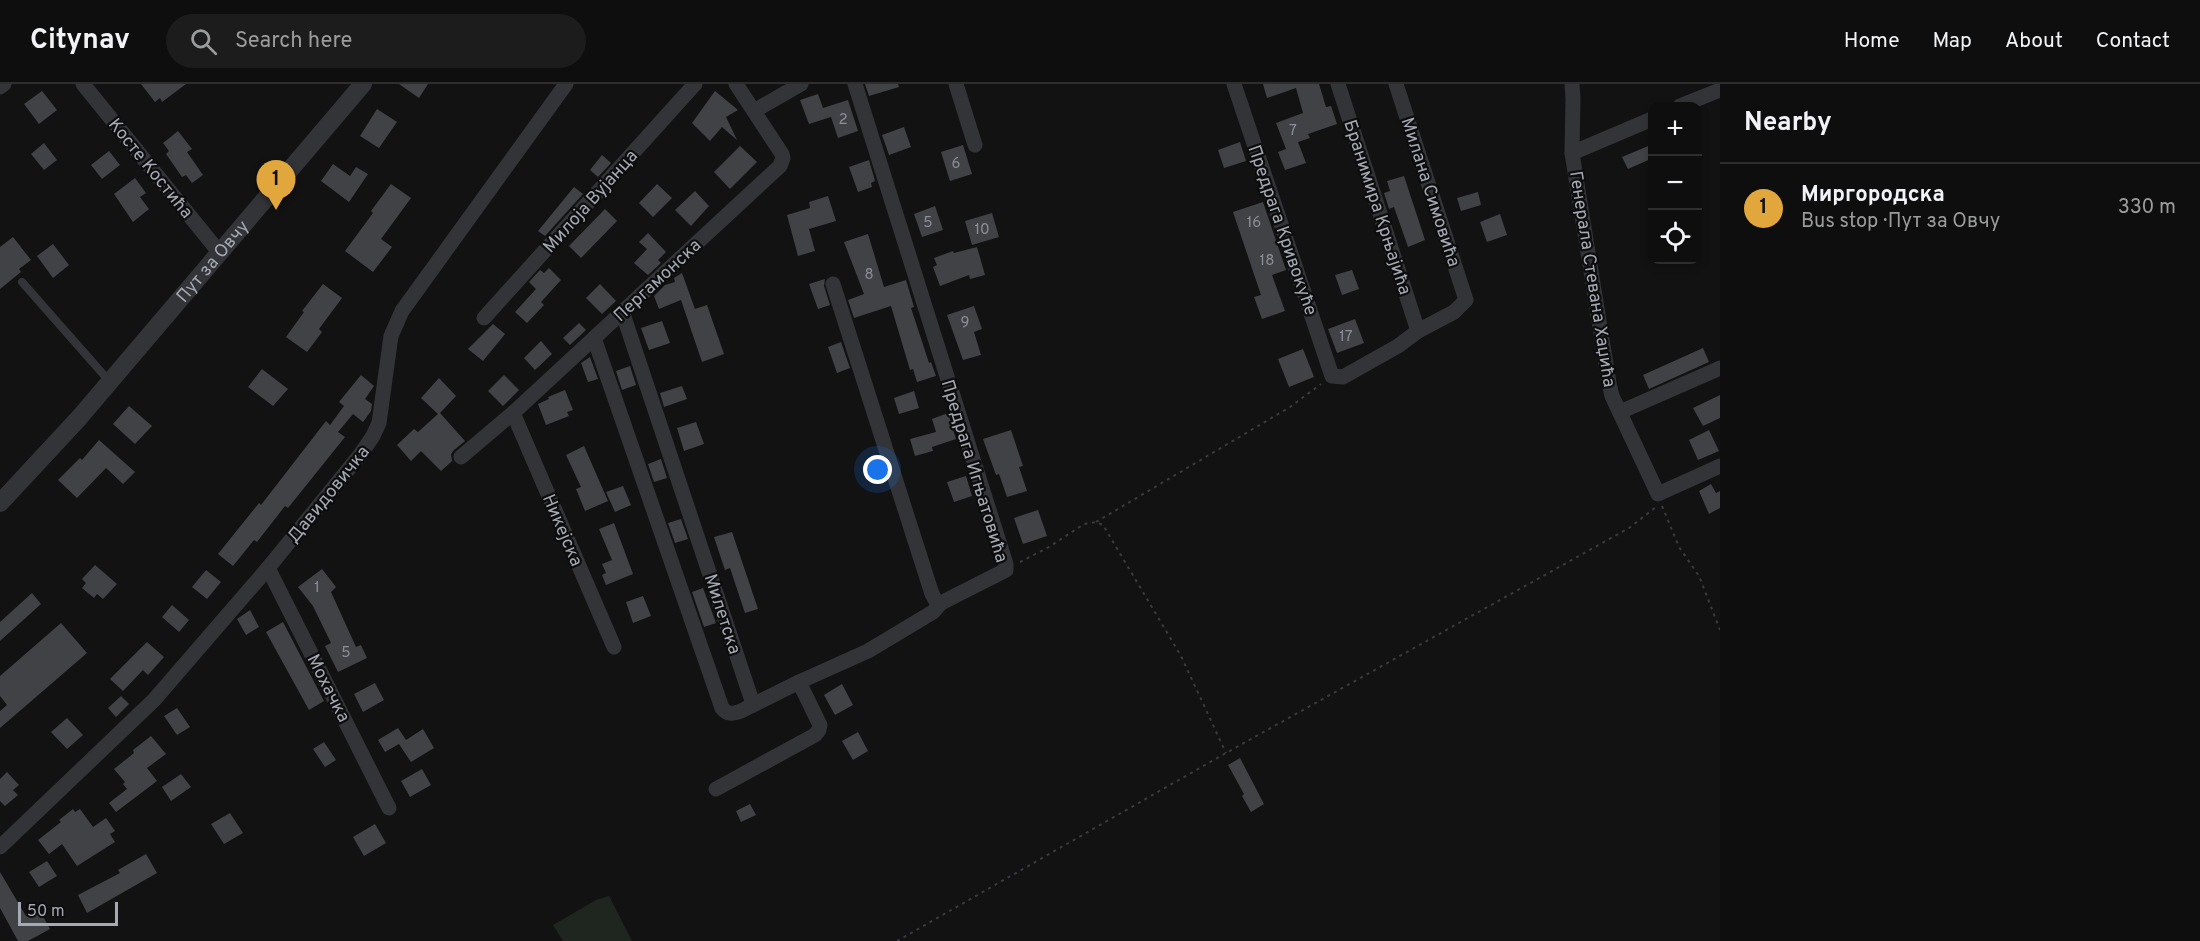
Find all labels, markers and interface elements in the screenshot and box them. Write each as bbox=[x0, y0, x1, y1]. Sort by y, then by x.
search box bbox=[166, 14, 586, 68]
text: Citynav bbox=[30, 23, 130, 59]
icon: search bbox=[187, 25, 220, 58]
text: Search here bbox=[235, 28, 352, 55]
text: Home bbox=[1844, 28, 1900, 55]
text: Map bbox=[1933, 28, 1972, 55]
text: About bbox=[2005, 28, 2063, 55]
text: Contact bbox=[2096, 28, 2170, 55]
map controls bbox=[1648, 102, 1702, 264]
button: + bbox=[1648, 102, 1702, 156]
text: Nearby bbox=[1744, 107, 1832, 140]
house number: 2 bbox=[838, 111, 848, 130]
street label: Косте Костића bbox=[102, 114, 197, 224]
street label: Милана Симовића bbox=[1395, 115, 1465, 270]
street label: Бранимира Крњајића bbox=[1337, 117, 1416, 298]
house number: 7 bbox=[1289, 122, 1297, 141]
street label: Предрага Кривокуће bbox=[1242, 142, 1322, 319]
street label: Милоја Вујанца bbox=[539, 146, 644, 258]
house number: 6 bbox=[952, 155, 961, 174]
button: − bbox=[1648, 156, 1702, 210]
pin: 1 bbox=[256, 160, 296, 210]
street label: Генерала Стевана Хаџића bbox=[1563, 169, 1620, 389]
text: Миргородска bbox=[1801, 182, 1945, 209]
text: 1 bbox=[1760, 195, 1768, 221]
text: 330 m bbox=[2118, 195, 2176, 221]
text: Bus stop · Пут за Овчу bbox=[1801, 209, 2000, 235]
button: locate bbox=[1648, 210, 1702, 264]
house number: 5 bbox=[923, 214, 933, 233]
house number: 16 bbox=[1247, 214, 1261, 233]
street label: Пут за Овчу bbox=[172, 216, 255, 308]
house number: 10 bbox=[974, 221, 990, 240]
street label: Пергамонска bbox=[609, 235, 707, 328]
house number: 18 bbox=[1260, 252, 1274, 271]
house number: 8 bbox=[864, 266, 874, 285]
house number: 9 bbox=[961, 314, 969, 333]
house number: 17 bbox=[1339, 328, 1353, 347]
street label: Предрага Игњатовића bbox=[935, 377, 1012, 566]
street label: Давидовичка bbox=[283, 442, 375, 548]
your location bbox=[863, 455, 892, 484]
street label: Никејска bbox=[536, 491, 587, 570]
street label: Милетска bbox=[698, 571, 745, 658]
house number: 1 bbox=[314, 579, 320, 598]
house number: 5 bbox=[341, 644, 351, 663]
street label: Мохачка bbox=[301, 651, 355, 727]
scale bar bbox=[18, 899, 118, 926]
text: 50 m bbox=[27, 902, 65, 922]

